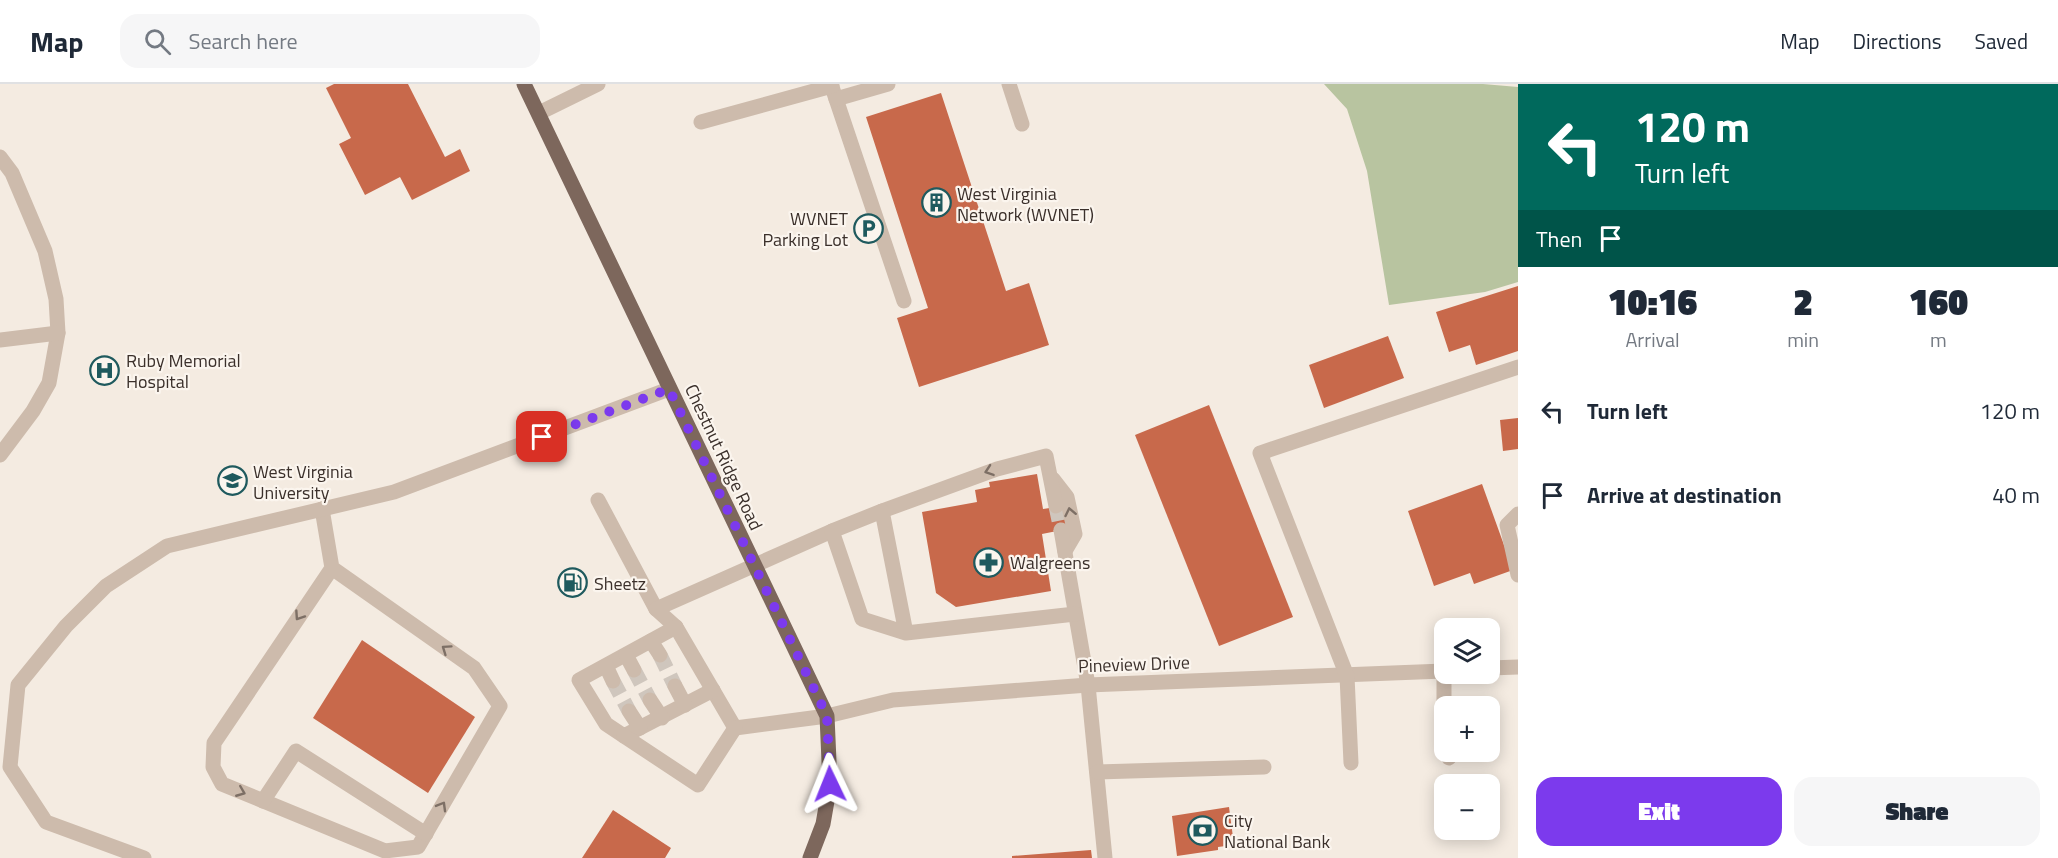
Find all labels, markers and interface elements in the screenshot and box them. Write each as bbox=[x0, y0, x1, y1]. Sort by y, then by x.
search box bbox=[120, 14, 540, 68]
text: Map bbox=[30, 20, 84, 63]
text: Search here bbox=[189, 24, 298, 58]
icon: search bbox=[141, 25, 174, 58]
text: Map bbox=[1780, 25, 1820, 57]
text: Directions bbox=[1853, 25, 1942, 57]
text: Saved bbox=[1975, 25, 2028, 57]
text: 120 m bbox=[1635, 94, 1750, 158]
icon: left bbox=[1536, 108, 1614, 186]
text: Turn left bbox=[1635, 152, 1729, 193]
place label: West Virginia Network (WVNET) bbox=[957, 180, 1094, 228]
building icon: West Virginia Network (WVNET) bbox=[920, 187, 952, 219]
place label: WVNET Parking Lot bbox=[762, 205, 849, 253]
parking icon: WVNET Parking Lot bbox=[853, 212, 885, 244]
text: Then bbox=[1536, 222, 1582, 256]
icon: arrive bbox=[1594, 222, 1627, 255]
text: 10:16 bbox=[1608, 274, 1697, 329]
text: 2 bbox=[1793, 274, 1813, 329]
text: 160 bbox=[1909, 274, 1968, 329]
text: Arrival bbox=[1625, 324, 1680, 355]
text: min bbox=[1787, 324, 1819, 355]
text: m bbox=[1930, 324, 1947, 355]
place label: Ruby Memorial Hospital bbox=[126, 347, 241, 395]
hospital icon: Ruby Memorial Hospital bbox=[89, 354, 121, 386]
street label: Chestnut Ridge Road bbox=[678, 379, 770, 535]
text: Turn left bbox=[1587, 394, 1668, 428]
text: 120 m bbox=[1980, 394, 2040, 428]
icon: left bbox=[1536, 395, 1569, 428]
pin bbox=[516, 411, 567, 462]
icon: arrive bbox=[525, 420, 558, 453]
place label: West Virginia University bbox=[253, 458, 353, 506]
one-way arrow bbox=[984, 464, 995, 477]
school or university icon: West Virginia University bbox=[216, 465, 248, 497]
text: Arrive at destination bbox=[1587, 478, 1782, 512]
text: 40 m bbox=[1992, 478, 2040, 512]
icon: arrive bbox=[1536, 479, 1569, 512]
one-way arrow bbox=[1064, 508, 1077, 518]
pharmacy icon: Walgreens bbox=[973, 546, 1005, 578]
place label: Walgreens bbox=[1010, 549, 1090, 576]
fuel station icon: Sheetz bbox=[557, 567, 589, 599]
place label: Sheetz bbox=[594, 570, 646, 597]
one-way arrow bbox=[295, 610, 306, 621]
map controls bbox=[1434, 618, 1500, 840]
button: layers bbox=[1434, 618, 1500, 684]
one-way arrow bbox=[442, 645, 453, 656]
street label: Pineview Drive bbox=[1078, 649, 1190, 679]
button: + bbox=[1434, 696, 1500, 762]
position arrow bbox=[798, 752, 862, 816]
button: − bbox=[1434, 774, 1500, 840]
button: Exit bbox=[1536, 777, 1782, 846]
button: Share bbox=[1794, 777, 2040, 846]
one-way arrow bbox=[235, 784, 245, 797]
one-way arrow bbox=[435, 802, 447, 812]
place label: City National Bank bbox=[1224, 807, 1331, 855]
bank icon: City National Bank bbox=[1187, 814, 1219, 846]

